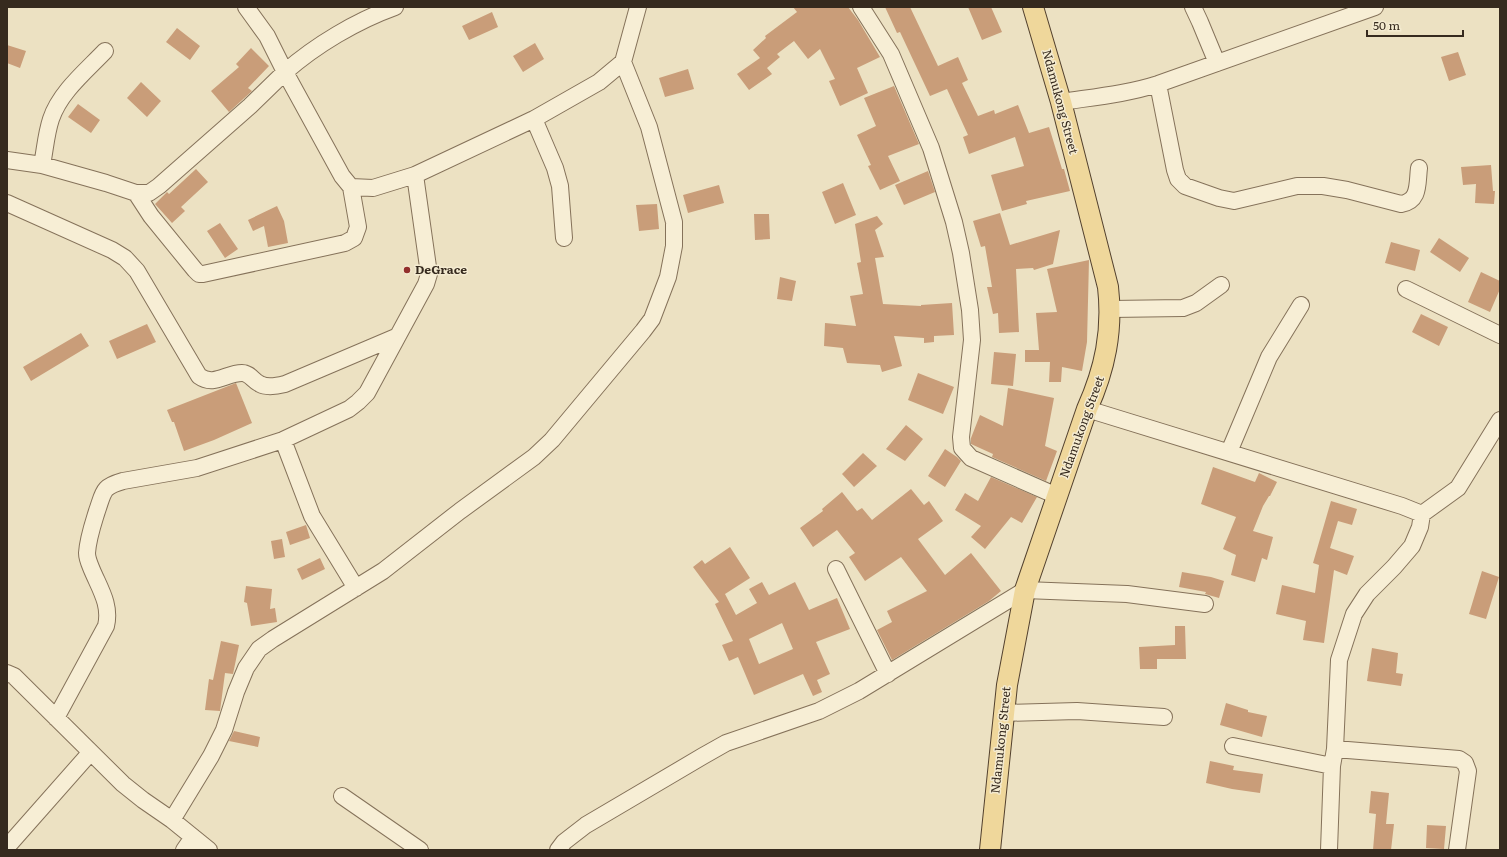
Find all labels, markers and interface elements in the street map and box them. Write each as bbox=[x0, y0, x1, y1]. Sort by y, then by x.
scale bar bbox=[1367, 12, 1463, 38]
text: 50 m bbox=[1373, 16, 1400, 34]
street label: Ndamukong Street bbox=[1038, 47, 1084, 156]
place label: DeGrace bbox=[415, 260, 467, 278]
marker: DeGrace bbox=[402, 265, 412, 275]
street label: Ndamukong Street bbox=[1054, 373, 1108, 480]
street label: Ndamukong Street bbox=[985, 685, 1015, 794]

